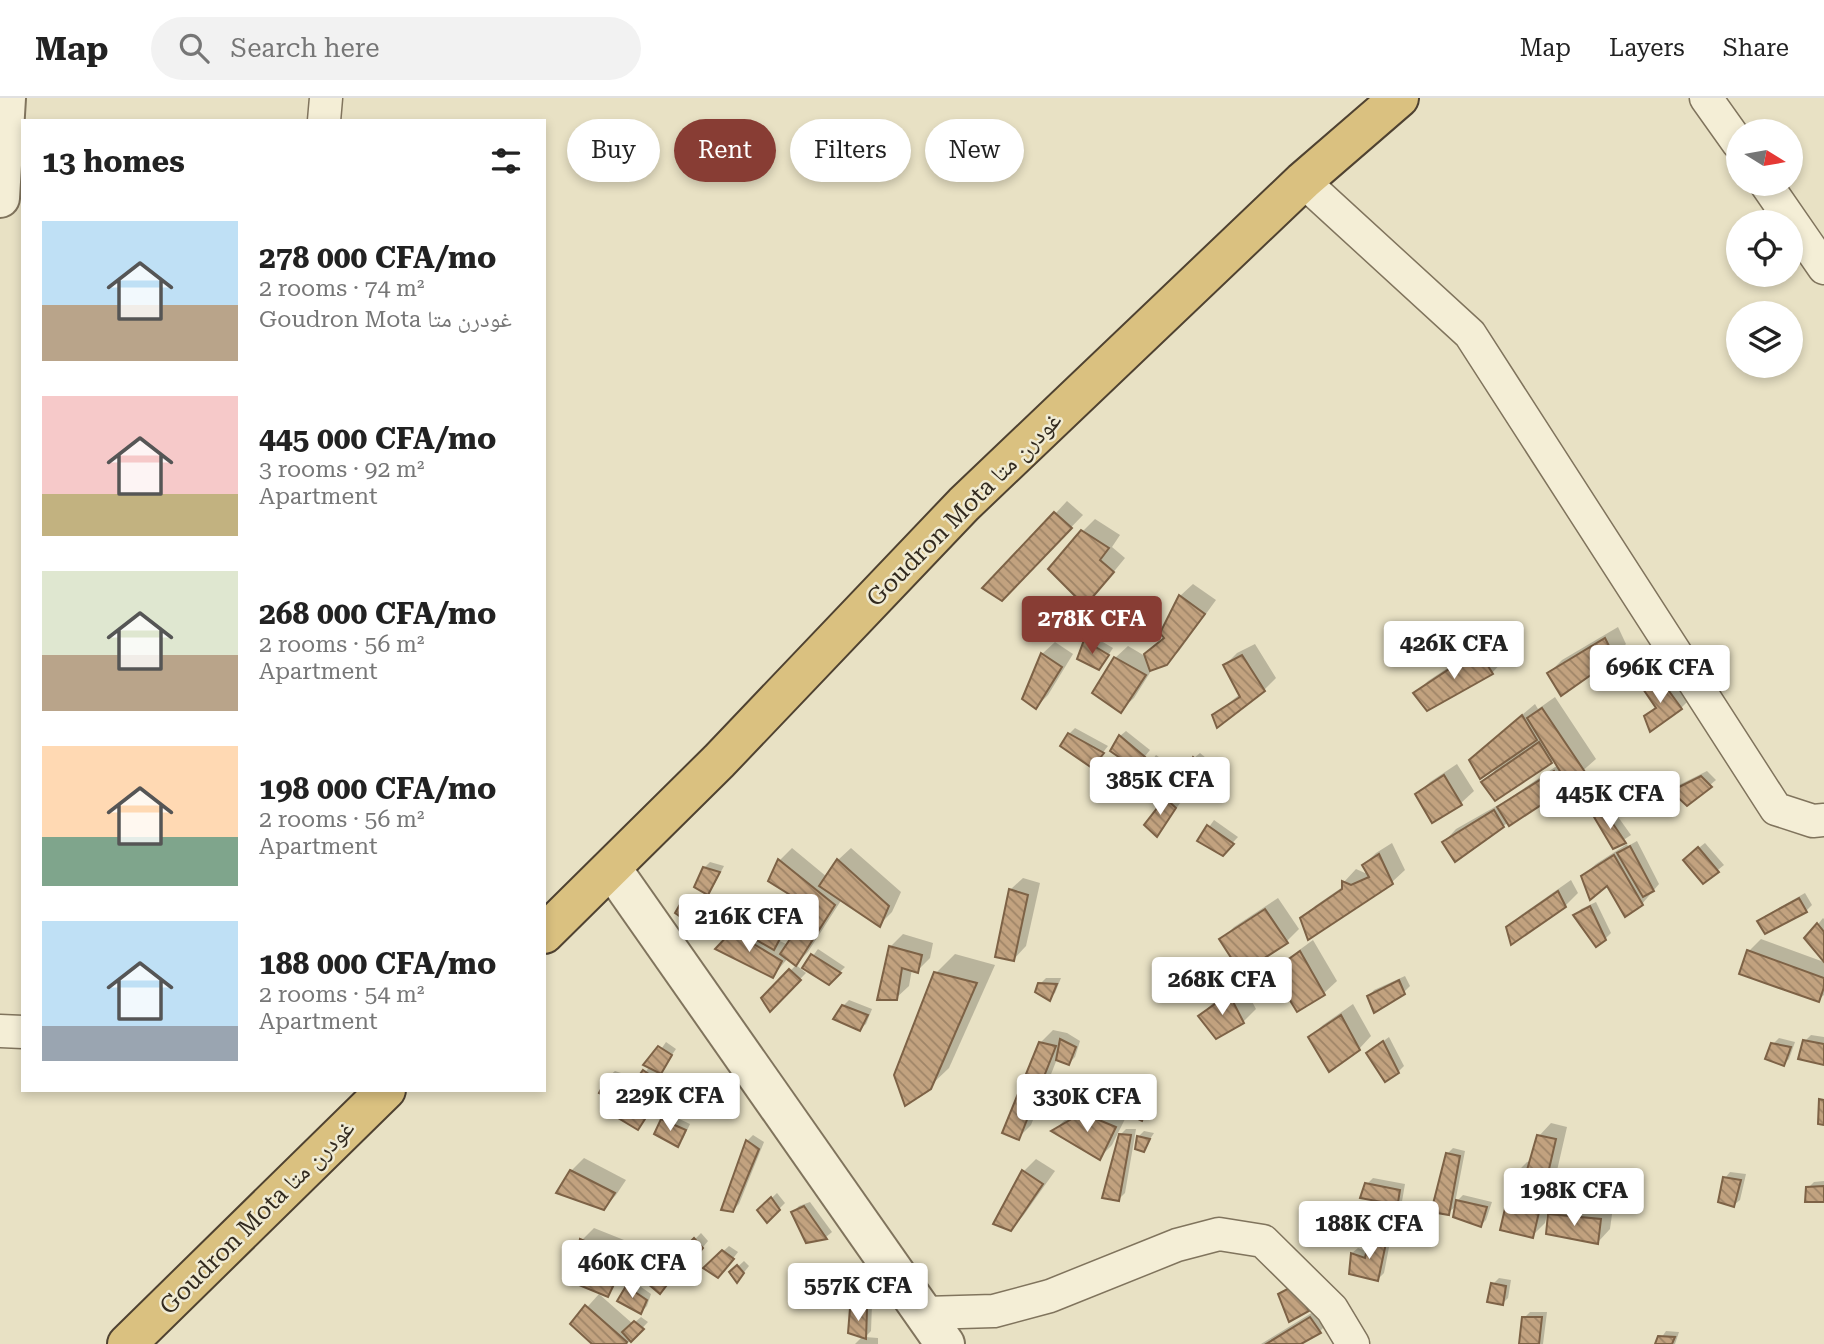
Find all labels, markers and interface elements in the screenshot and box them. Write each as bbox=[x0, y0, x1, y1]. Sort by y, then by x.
search box bbox=[151, 17, 641, 80]
text: Map bbox=[35, 29, 109, 68]
icon: search bbox=[175, 29, 213, 67]
text: Search here bbox=[231, 33, 380, 63]
text: Map bbox=[1520, 34, 1571, 62]
text: Layers bbox=[1609, 34, 1685, 62]
text: Share bbox=[1723, 34, 1789, 62]
chip: Buy bbox=[567, 119, 660, 182]
chip: Rent bbox=[674, 119, 776, 182]
chip: Filters bbox=[790, 119, 911, 182]
chip: New bbox=[925, 119, 1024, 182]
north arrow bbox=[1726, 119, 1802, 196]
map controls bbox=[1726, 119, 1803, 378]
icon: filters bbox=[487, 142, 525, 180]
text: 13 homes bbox=[42, 144, 185, 179]
button: locate bbox=[1726, 210, 1803, 287]
text: 278 000 CFA/mo bbox=[259, 240, 496, 275]
icon: home bbox=[98, 249, 182, 333]
text: 2 rooms · 74 m² bbox=[259, 275, 425, 302]
button: layers bbox=[1726, 301, 1803, 378]
text: Goudron Mota غودرن متا bbox=[259, 306, 512, 333]
street label: Goudron Mota غودرن متا bbox=[861, 406, 1067, 612]
text: 445 000 CFA/mo bbox=[259, 421, 496, 456]
icon: home bbox=[98, 424, 182, 508]
text: 3 rooms · 92 m² bbox=[259, 456, 425, 483]
text: Apartment bbox=[259, 483, 378, 510]
text: 268 000 CFA/mo bbox=[259, 596, 496, 631]
pin: 278K CFA bbox=[1020, 596, 1164, 656]
icon: home bbox=[98, 599, 182, 683]
text: 278K CFA bbox=[1038, 605, 1146, 632]
pin: 426K CFA bbox=[1382, 622, 1526, 681]
text: 426K CFA bbox=[1400, 630, 1508, 657]
text: 2 rooms · 56 m² bbox=[259, 631, 425, 658]
pin: 696K CFA bbox=[1588, 646, 1732, 705]
text: 696K CFA bbox=[1606, 654, 1714, 681]
text: Apartment bbox=[259, 658, 378, 685]
pin: 385K CFA bbox=[1088, 758, 1232, 817]
text: 385K CFA bbox=[1106, 766, 1214, 793]
text: 198 000 CFA/mo bbox=[259, 771, 496, 806]
pin: 445K CFA bbox=[1538, 772, 1682, 831]
icon: home bbox=[98, 774, 182, 858]
text: 445K CFA bbox=[1556, 780, 1664, 807]
text: 2 rooms · 56 m² bbox=[259, 806, 425, 833]
text: Apartment bbox=[259, 833, 378, 860]
pin: 216K CFA bbox=[677, 894, 821, 954]
text: 216K CFA bbox=[695, 903, 803, 930]
text: 188 000 CFA/mo bbox=[259, 946, 496, 981]
icon: home bbox=[98, 949, 182, 1033]
pin: 268K CFA bbox=[1150, 958, 1294, 1017]
text: 268K CFA bbox=[1168, 966, 1276, 993]
text: 2 rooms · 54 m² bbox=[259, 981, 425, 1008]
text: Apartment bbox=[259, 1008, 378, 1035]
pin: 229K CFA bbox=[598, 1074, 742, 1133]
pin: 330K CFA bbox=[1015, 1074, 1159, 1134]
text: 229K CFA bbox=[616, 1082, 724, 1109]
text: 330K CFA bbox=[1033, 1083, 1141, 1110]
street label: Goudron Mota غودرن متا bbox=[154, 1114, 360, 1320]
pin: 198K CFA bbox=[1502, 1168, 1646, 1228]
text: 198K CFA bbox=[1520, 1177, 1628, 1204]
pin: 188K CFA bbox=[1297, 1202, 1441, 1261]
text: 188K CFA bbox=[1315, 1210, 1423, 1237]
pin: 460K CFA bbox=[560, 1240, 704, 1300]
text: 460K CFA bbox=[578, 1249, 686, 1276]
pin: 557K CFA bbox=[786, 1264, 930, 1323]
text: 557K CFA bbox=[804, 1272, 912, 1299]

